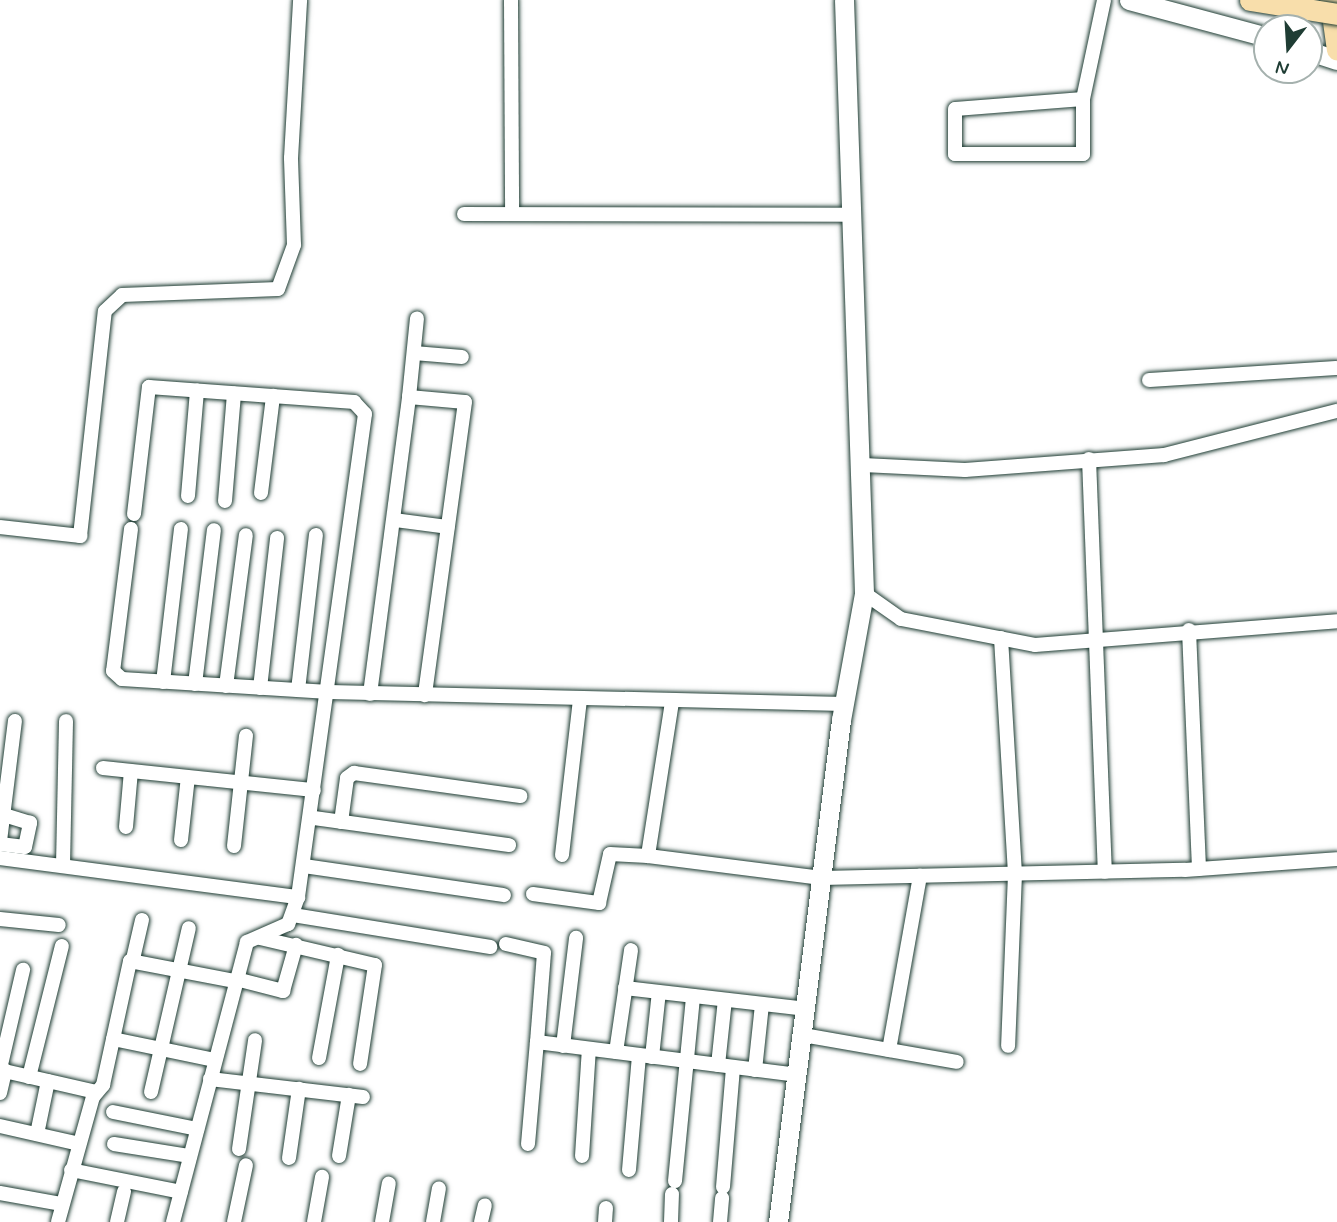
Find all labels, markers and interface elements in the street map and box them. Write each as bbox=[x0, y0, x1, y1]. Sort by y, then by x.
north arrow bbox=[1253, 14, 1323, 84]
text: N bbox=[1273, 54, 1292, 81]

